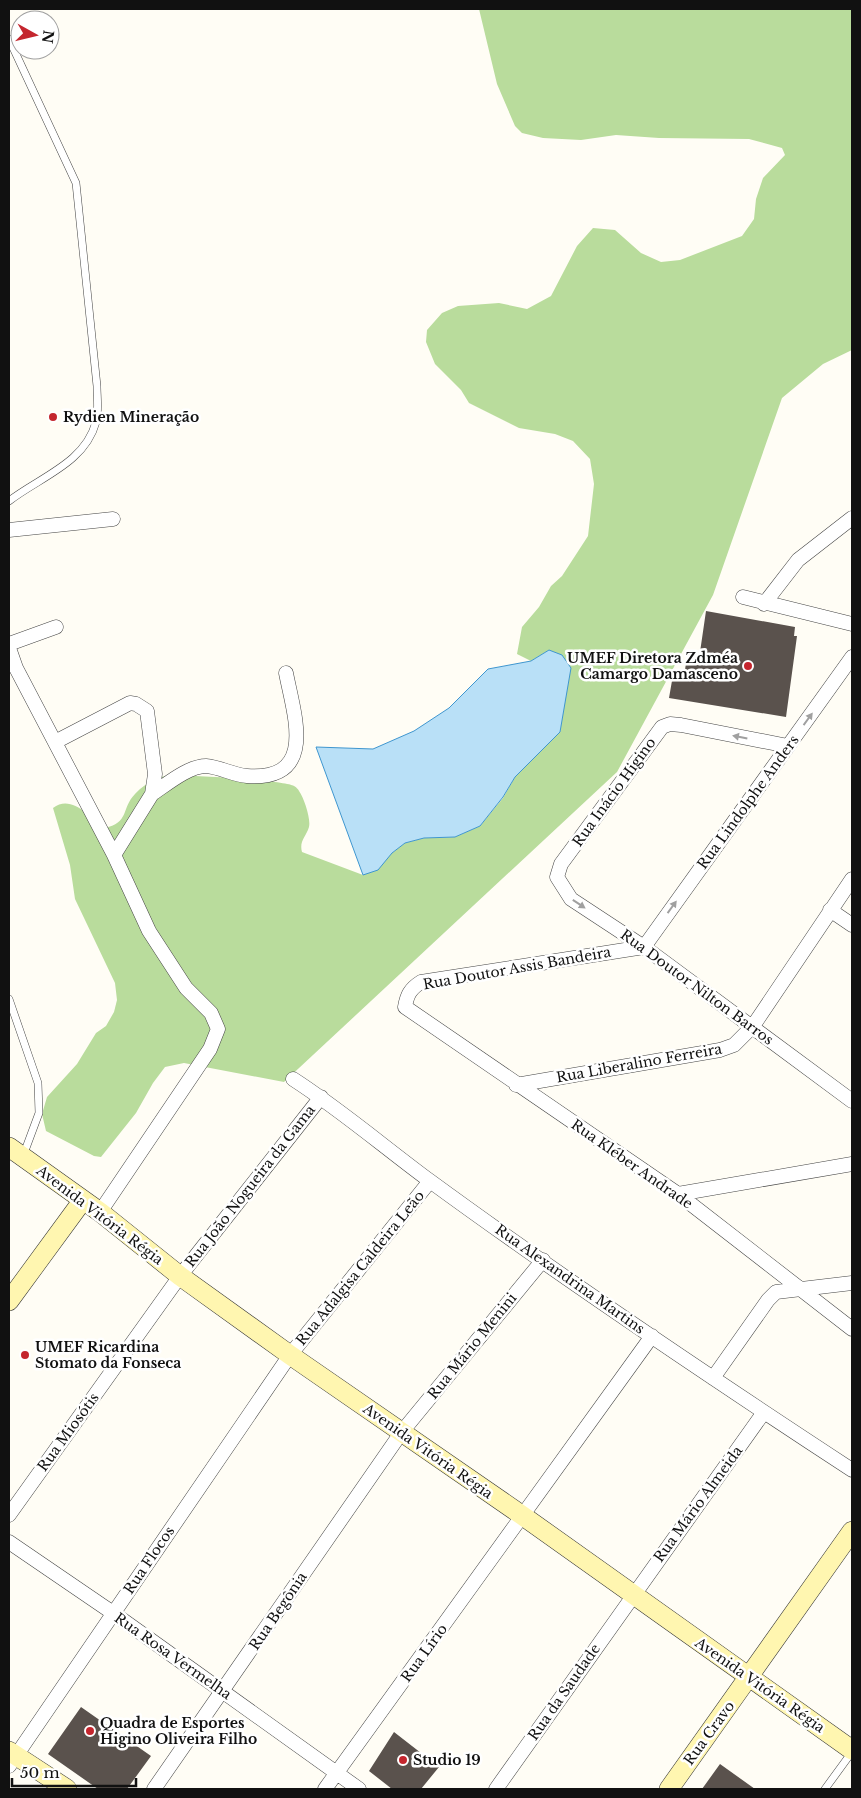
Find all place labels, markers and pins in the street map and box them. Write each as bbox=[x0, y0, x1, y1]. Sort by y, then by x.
place label: Rydien Mineração bbox=[63, 408, 199, 426]
marker: Rydien Mineração bbox=[47, 411, 59, 423]
place label: UMEF Diretora Zdméa Camargo Damasceno bbox=[567, 649, 738, 683]
marker: UMEF Diretora Zdméa Camargo Damasceno bbox=[742, 660, 754, 672]
place label: UMEF Ricardina Stomato da Fonseca bbox=[35, 1338, 181, 1372]
marker: UMEF Ricardina Stomato da Fonseca bbox=[19, 1349, 31, 1361]
place label: Quadra de Esportes Higino Oliveira Filho bbox=[100, 1714, 257, 1748]
marker: Quadra de Esportes Higino Oliveira Filho bbox=[84, 1725, 96, 1737]
place label: Studio 19 bbox=[413, 1751, 481, 1769]
marker: Studio 19 bbox=[397, 1754, 409, 1766]

